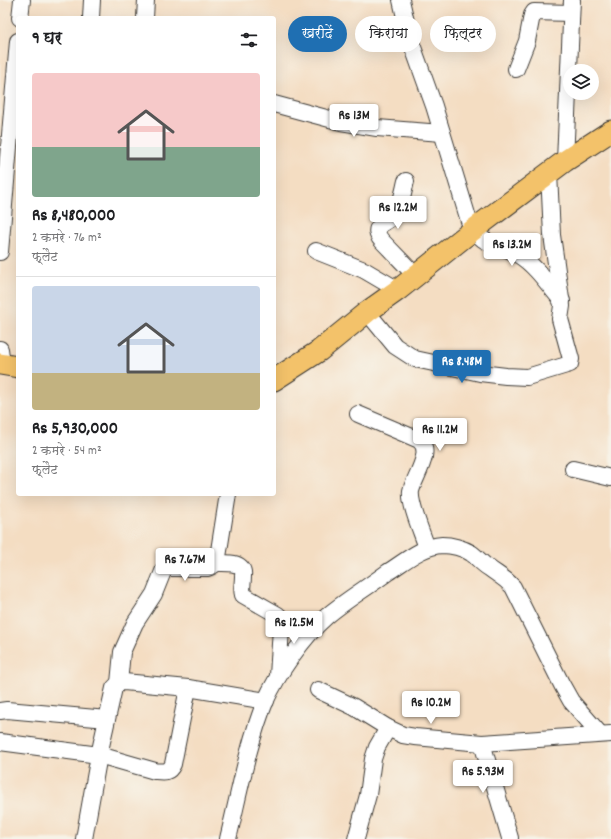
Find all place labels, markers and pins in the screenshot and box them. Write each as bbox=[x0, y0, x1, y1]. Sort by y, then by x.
pin: Rs 13M bbox=[321, 104, 387, 138]
pin: Rs 12.2M bbox=[357, 196, 439, 230]
pin: Rs 13.2M bbox=[471, 233, 553, 267]
pin: Rs 8.48M bbox=[421, 350, 503, 384]
pin: Rs 11.2M bbox=[399, 418, 481, 452]
pin: Rs 7.67M bbox=[144, 548, 226, 582]
pin: Rs 12.5M bbox=[253, 611, 335, 645]
pin: Rs 10.2M bbox=[390, 691, 472, 725]
pin: Rs 5.93M bbox=[442, 760, 524, 794]

